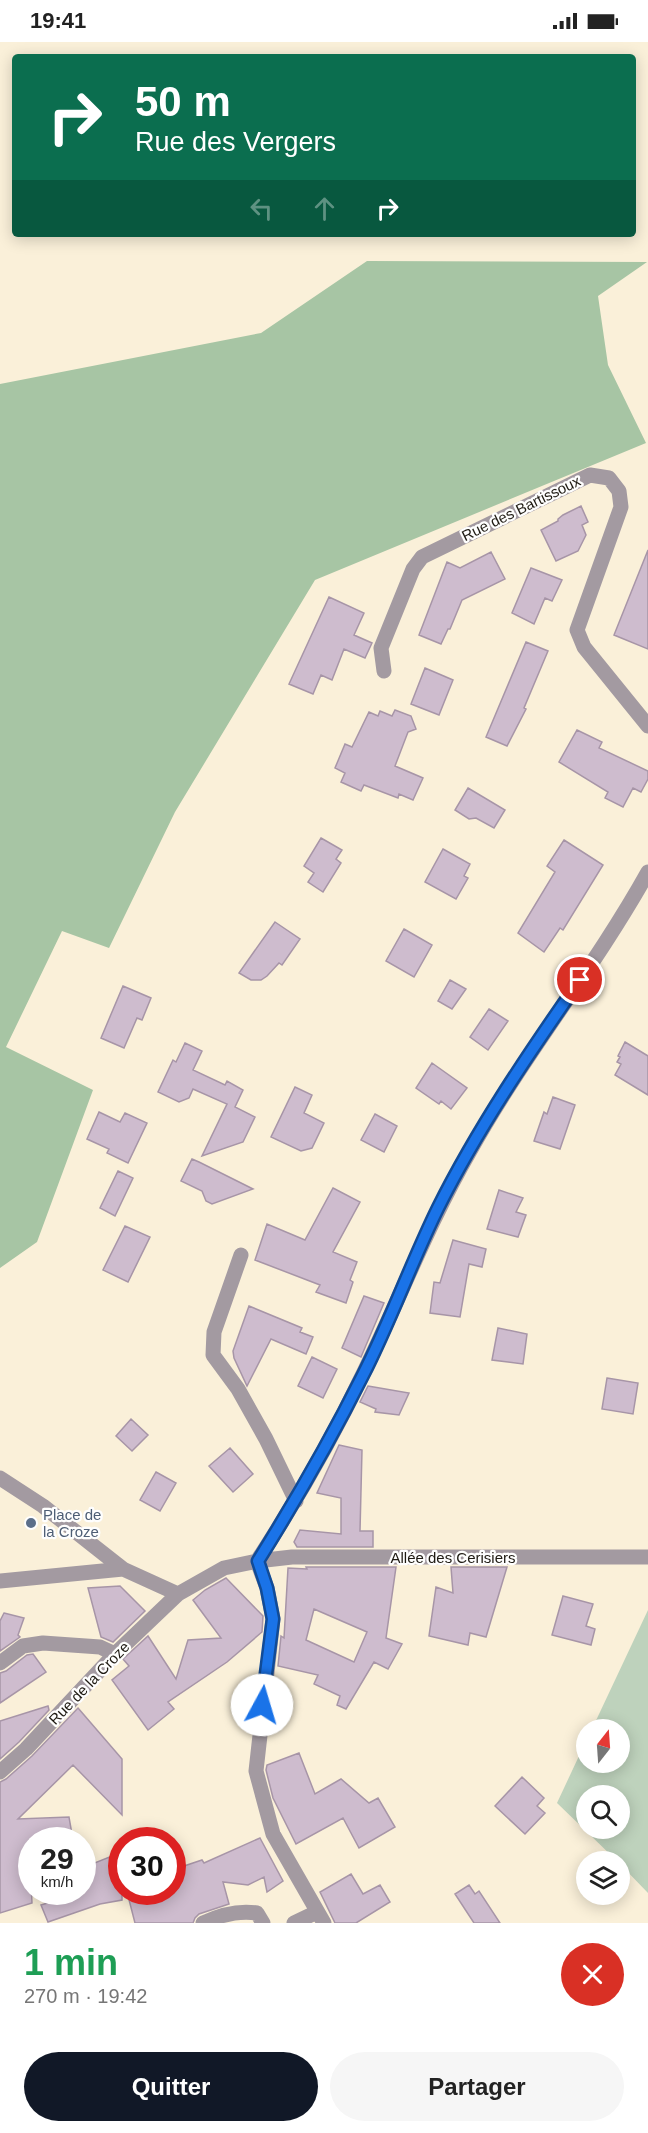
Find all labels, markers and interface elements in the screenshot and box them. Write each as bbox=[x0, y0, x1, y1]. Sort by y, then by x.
text: 19:41 bbox=[30, 8, 86, 33]
icon: right bbox=[36, 78, 114, 156]
text: 50 m bbox=[135, 78, 231, 125]
text: Rue des Vergers bbox=[135, 127, 336, 157]
icon: left bbox=[245, 192, 278, 225]
icon: ahead bbox=[308, 192, 341, 225]
icon: right bbox=[371, 192, 404, 225]
street label: Rue des Bartissoux bbox=[459, 472, 584, 544]
pin bbox=[554, 954, 605, 1005]
icon: arrive bbox=[563, 963, 596, 996]
place label: Place de la Croze bbox=[43, 1506, 101, 1540]
marker: Place de la Croze bbox=[24, 1516, 38, 1530]
street label: Allée des Cerisiers bbox=[390, 1549, 516, 1566]
street label: Rue de la Croze bbox=[45, 1638, 133, 1728]
position arrow bbox=[230, 1673, 294, 1737]
north arrow bbox=[576, 1719, 630, 1773]
map controls bbox=[576, 1719, 630, 1905]
button: search bbox=[576, 1785, 630, 1839]
speed limit sign: 30 bbox=[108, 1827, 186, 1905]
text: 29 bbox=[40, 1842, 74, 1875]
button: layers bbox=[576, 1851, 630, 1905]
text: km/h bbox=[41, 1873, 73, 1890]
text: 1 min bbox=[24, 1942, 118, 1983]
button: close bbox=[561, 1943, 624, 2006]
text: 270 m · 19:42 bbox=[24, 1985, 147, 2007]
button: Quitter bbox=[24, 2052, 318, 2121]
button: Partager bbox=[330, 2052, 624, 2121]

